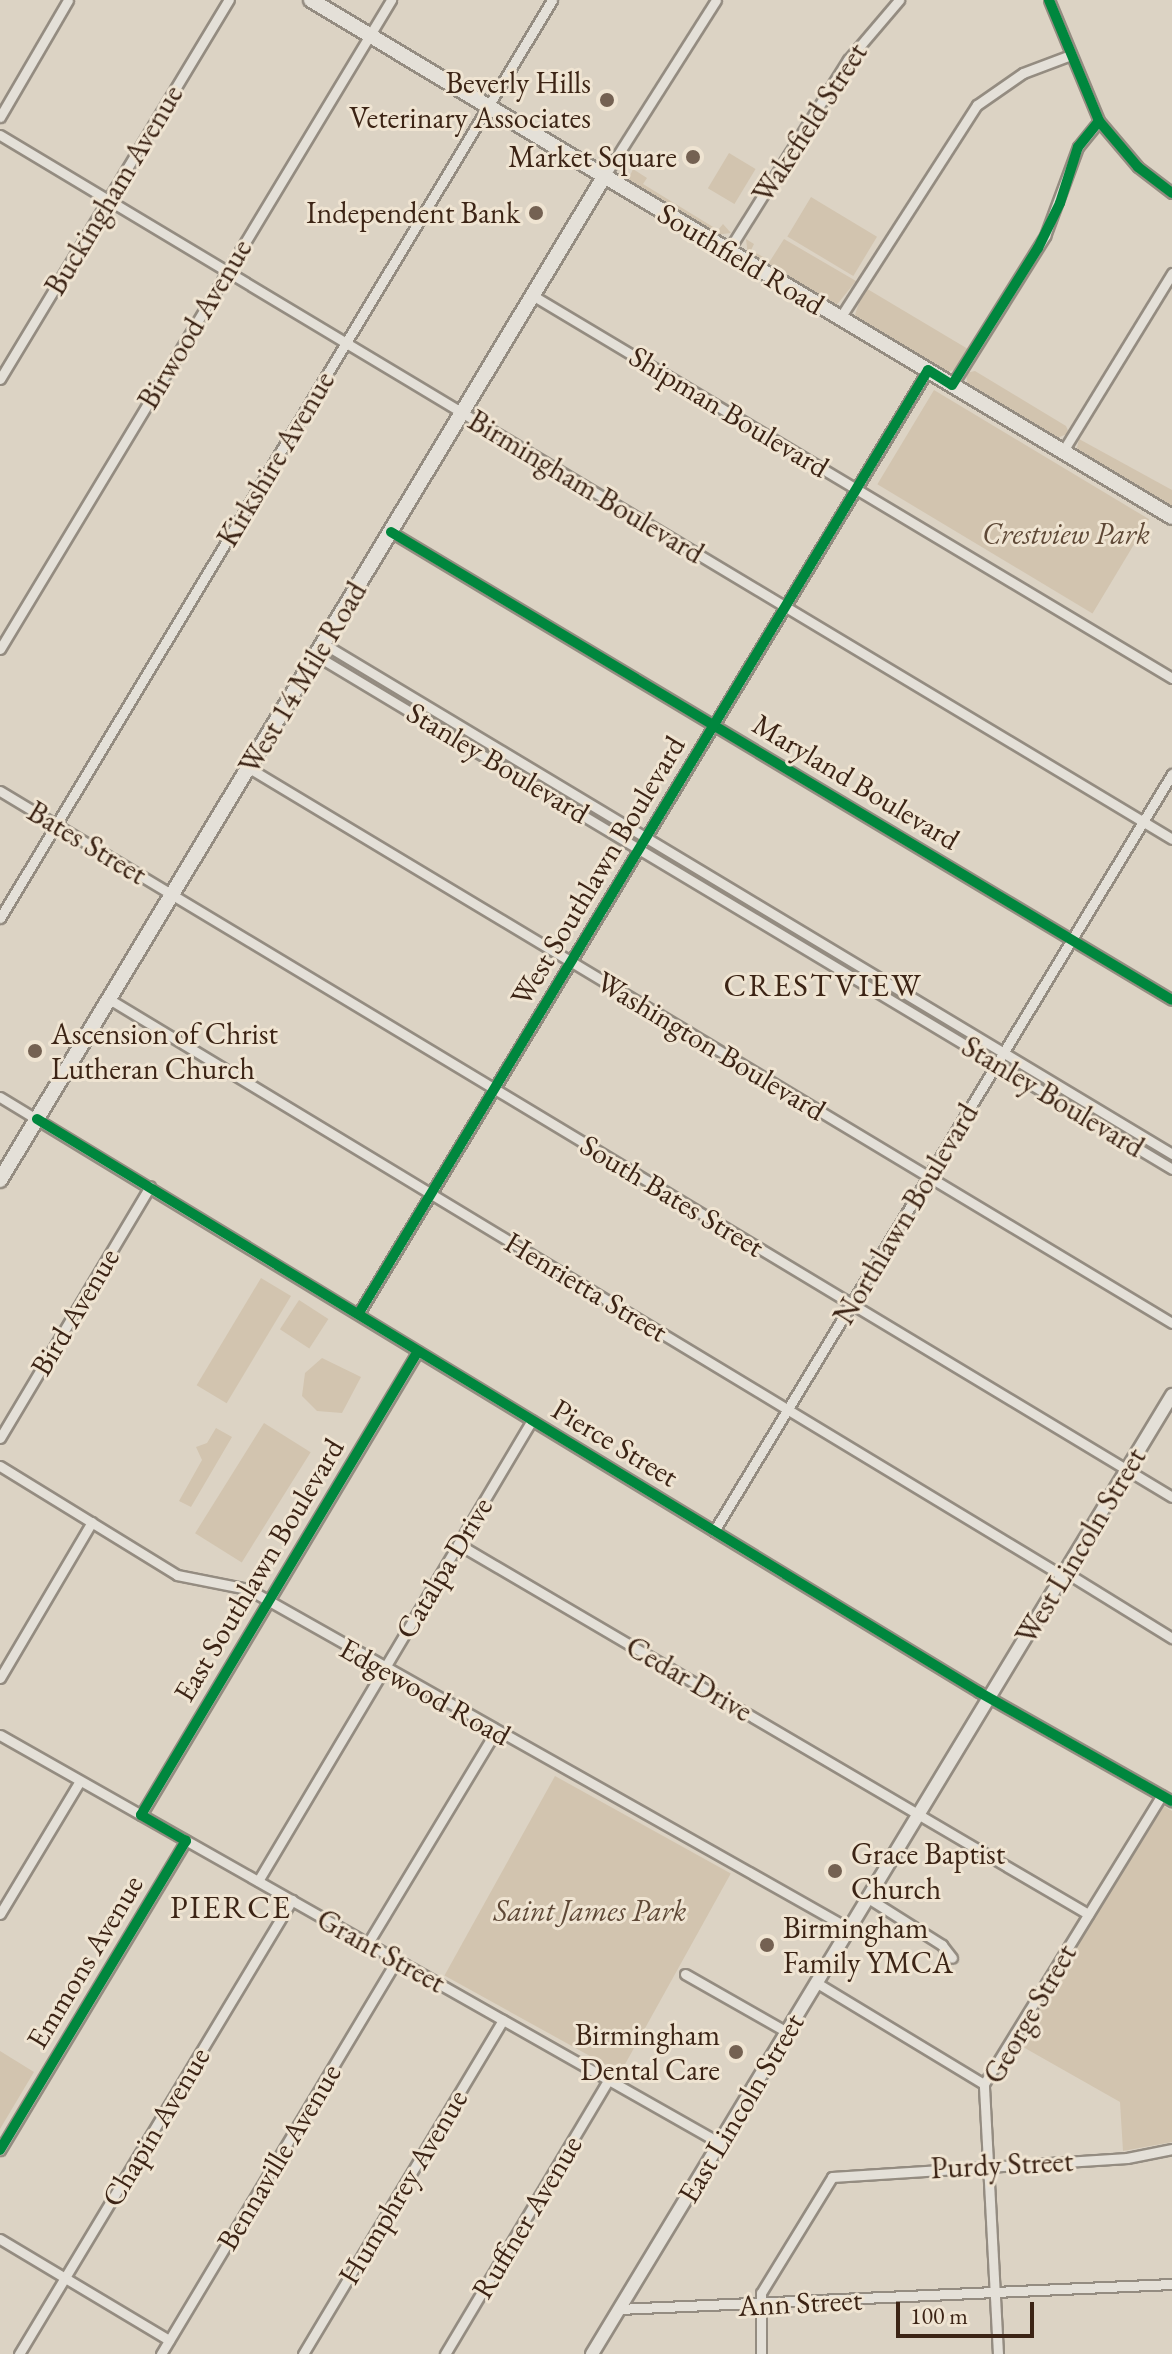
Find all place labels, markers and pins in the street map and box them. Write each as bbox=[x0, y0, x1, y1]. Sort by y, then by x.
place label: Beverly Hills Veterinary Associates bbox=[349, 65, 591, 136]
marker: Beverly Hills Veterinary Associates bbox=[598, 91, 616, 109]
place label: Market Square bbox=[508, 139, 677, 175]
marker: Market Square bbox=[684, 148, 702, 166]
place label: Independent Bank bbox=[306, 195, 520, 231]
marker: Independent Bank bbox=[527, 204, 545, 222]
place label: Ascension of Christ Lutheran Church bbox=[51, 1016, 278, 1086]
marker: Ascension of Christ Lutheran Church bbox=[26, 1042, 44, 1060]
place label: Grace Baptist Church bbox=[851, 1836, 1005, 1906]
marker: Grace Baptist Church bbox=[826, 1862, 844, 1880]
place label: Birmingham Family YMCA bbox=[783, 1910, 953, 1980]
marker: Birmingham Family YMCA bbox=[758, 1936, 776, 1954]
place label: Birmingham Dental Care bbox=[575, 2017, 720, 2088]
marker: Birmingham Dental Care bbox=[727, 2043, 745, 2061]

